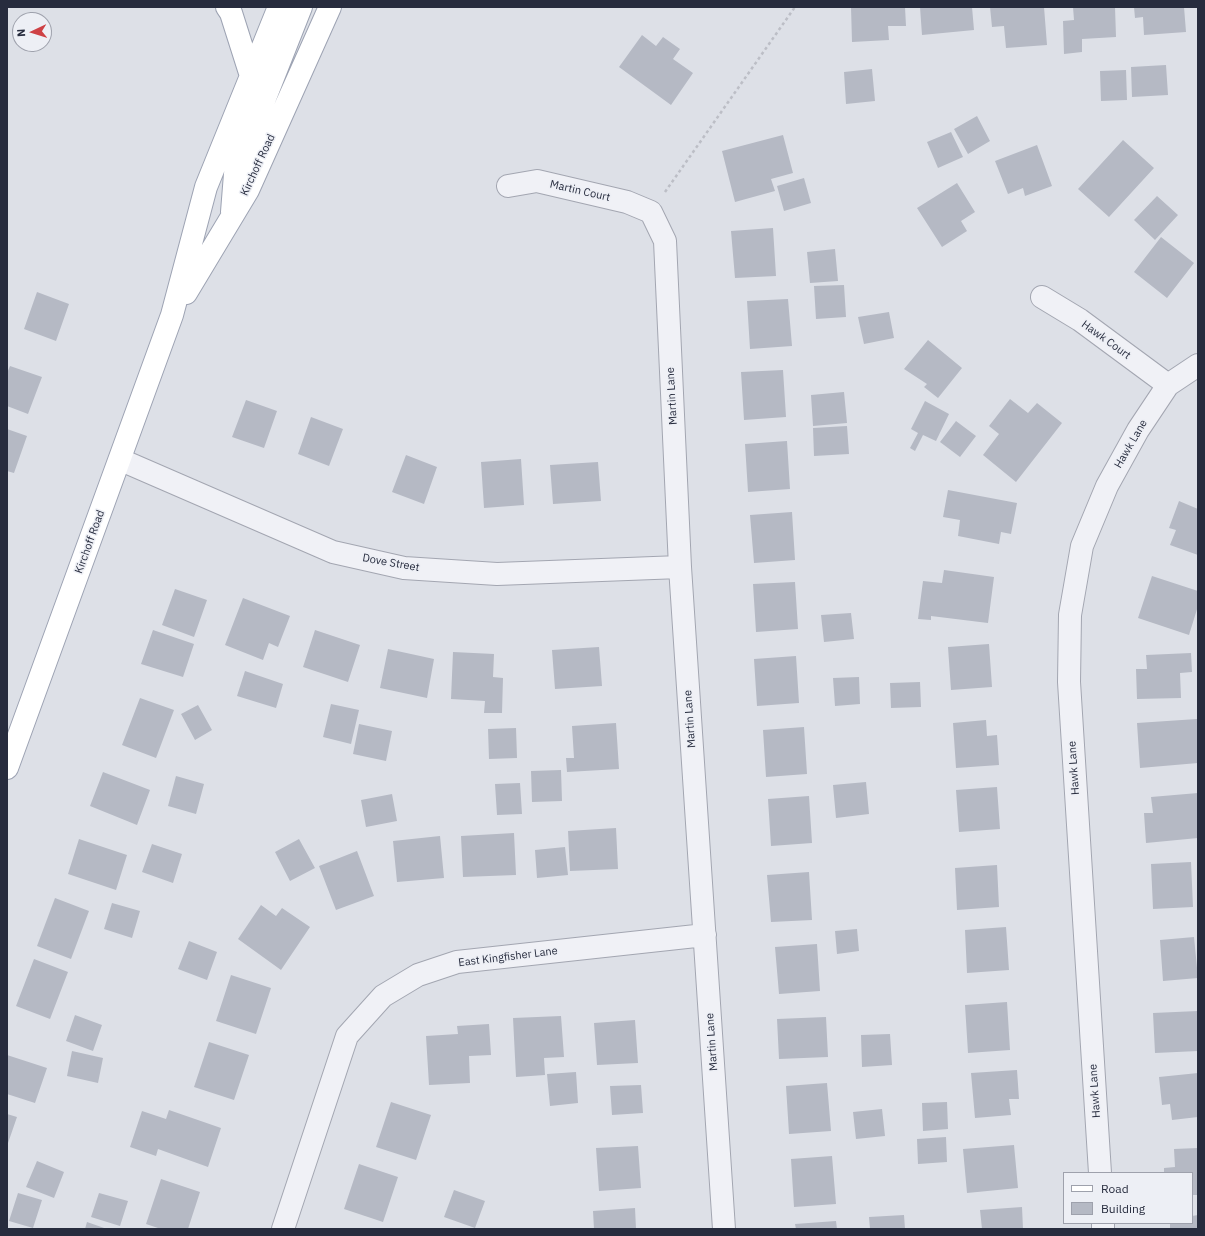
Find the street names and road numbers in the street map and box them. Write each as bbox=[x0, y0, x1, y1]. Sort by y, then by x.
street label: Kirchoff Road bbox=[238, 132, 278, 198]
street label: Martin Court bbox=[549, 178, 611, 204]
street label: Hawk Court bbox=[1079, 318, 1133, 362]
street label: Martin Lane bbox=[664, 367, 680, 425]
street label: Hawk Lane bbox=[1112, 417, 1150, 471]
street label: Kirchoff Road bbox=[72, 508, 108, 576]
street label: Dove Street bbox=[361, 552, 421, 574]
street label: Martin Lane bbox=[681, 690, 699, 748]
street label: Hawk Lane bbox=[1066, 741, 1082, 795]
street label: East Kingfisher Lane bbox=[458, 944, 558, 970]
street label: Martin Lane bbox=[703, 1013, 721, 1071]
street label: Hawk Lane bbox=[1087, 1064, 1103, 1118]

